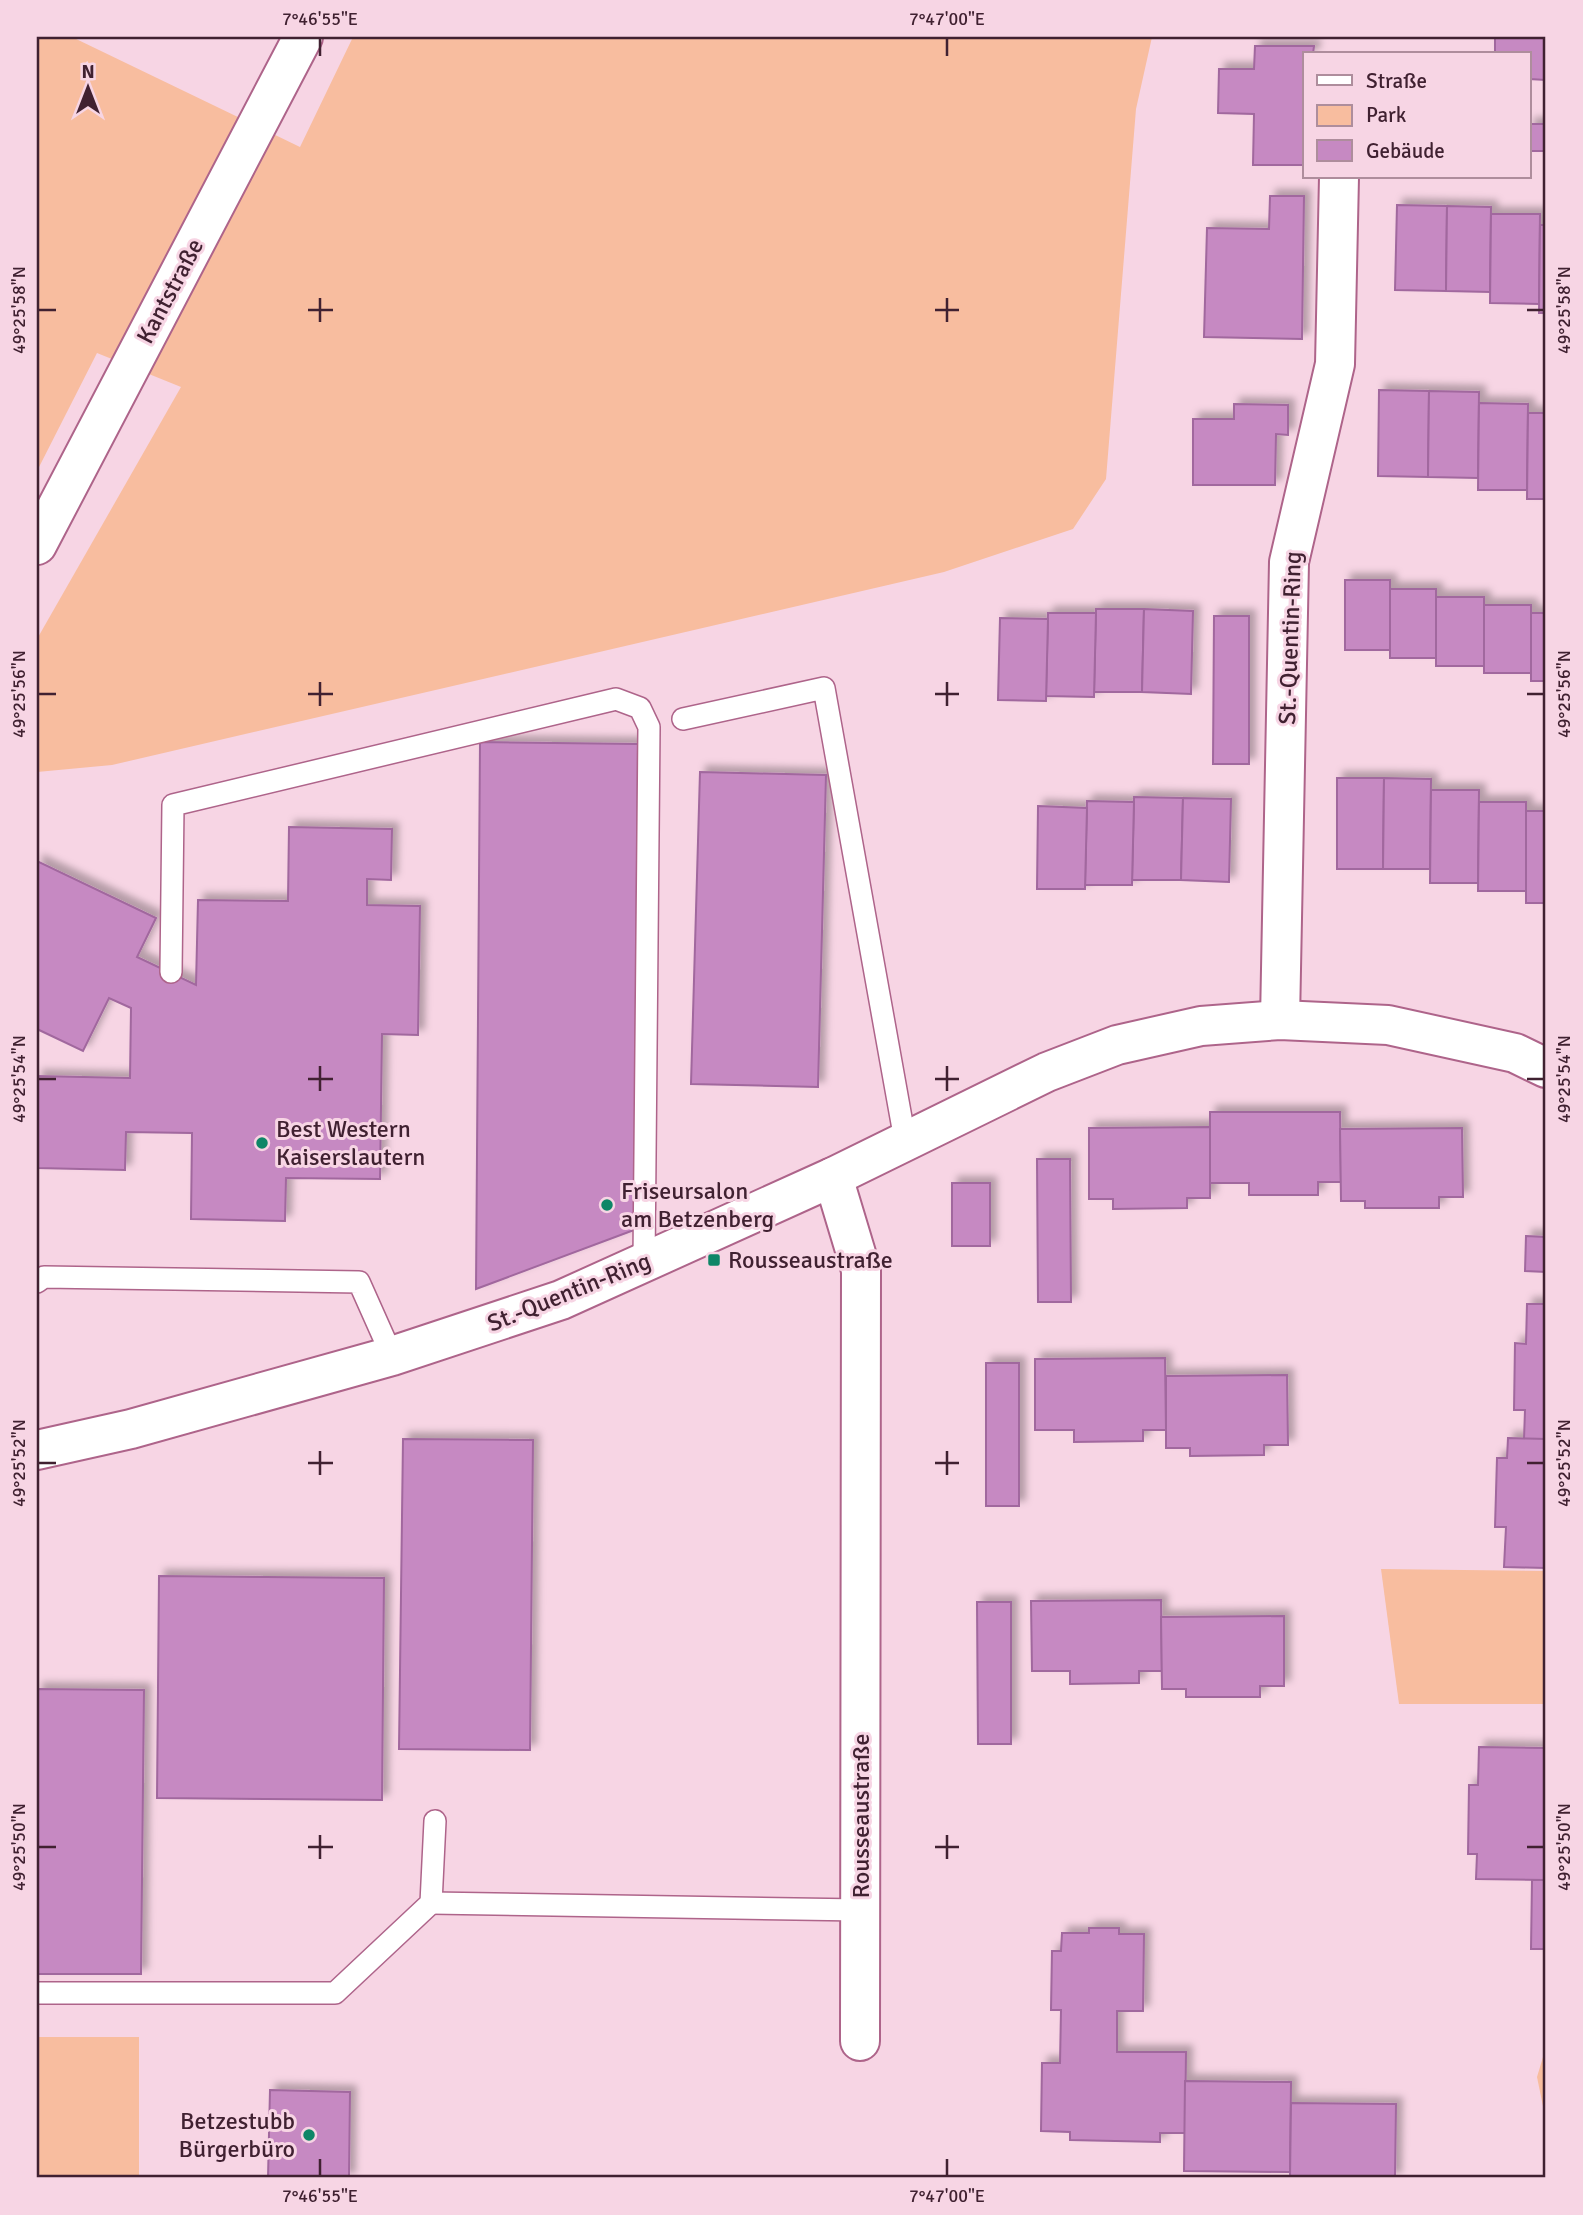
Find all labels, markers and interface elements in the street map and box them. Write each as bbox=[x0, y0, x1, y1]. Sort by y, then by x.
text: 7°46'55"E bbox=[282, 8, 358, 30]
text: 7°47'00"E bbox=[909, 8, 985, 30]
north arrow bbox=[52, 52, 122, 122]
legend bbox=[1303, 52, 1530, 178]
text: N bbox=[81, 60, 95, 84]
text: Straße bbox=[1366, 68, 1427, 94]
text: Park bbox=[1366, 102, 1407, 128]
text: Gebäude bbox=[1366, 138, 1445, 164]
street label: Kantstraße bbox=[130, 233, 210, 349]
text: 49°25'58"N bbox=[8, 266, 30, 354]
text: 49°25'58"N bbox=[1553, 266, 1575, 354]
street label: St.-Quentin-Ring bbox=[1272, 551, 1308, 725]
text: 49°25'56"N bbox=[8, 650, 30, 738]
text: 49°25'56"N bbox=[1553, 650, 1575, 738]
text: 49°25'54"N bbox=[8, 1035, 30, 1123]
text: 49°25'54"N bbox=[1553, 1035, 1575, 1123]
place label: Best Western Kaiserslautern bbox=[276, 1114, 425, 1172]
marker: Best Western Kaiserslautern bbox=[254, 1135, 270, 1151]
place label: Friseursalon am Betzenberg bbox=[621, 1176, 774, 1234]
marker: Friseursalon am Betzenberg bbox=[599, 1197, 615, 1213]
place label: Rousseaustraße bbox=[728, 1245, 893, 1275]
street label: St.-Quentin-Ring bbox=[483, 1246, 655, 1338]
marker: Rousseaustraße bbox=[706, 1252, 722, 1268]
text: 49°25'52"N bbox=[8, 1419, 30, 1507]
text: 49°25'52"N bbox=[1553, 1419, 1575, 1507]
street label: Rousseaustraße bbox=[846, 1734, 876, 1898]
text: 49°25'50"N bbox=[8, 1803, 30, 1891]
text: 49°25'50"N bbox=[1553, 1803, 1575, 1891]
place label: Betzestubb Bürgerbüro bbox=[179, 2106, 295, 2164]
marker: Betzestubb Bürgerbüro bbox=[301, 2127, 317, 2143]
text: 7°46'55"E bbox=[282, 2185, 358, 2207]
text: 7°47'00"E bbox=[909, 2185, 985, 2207]

